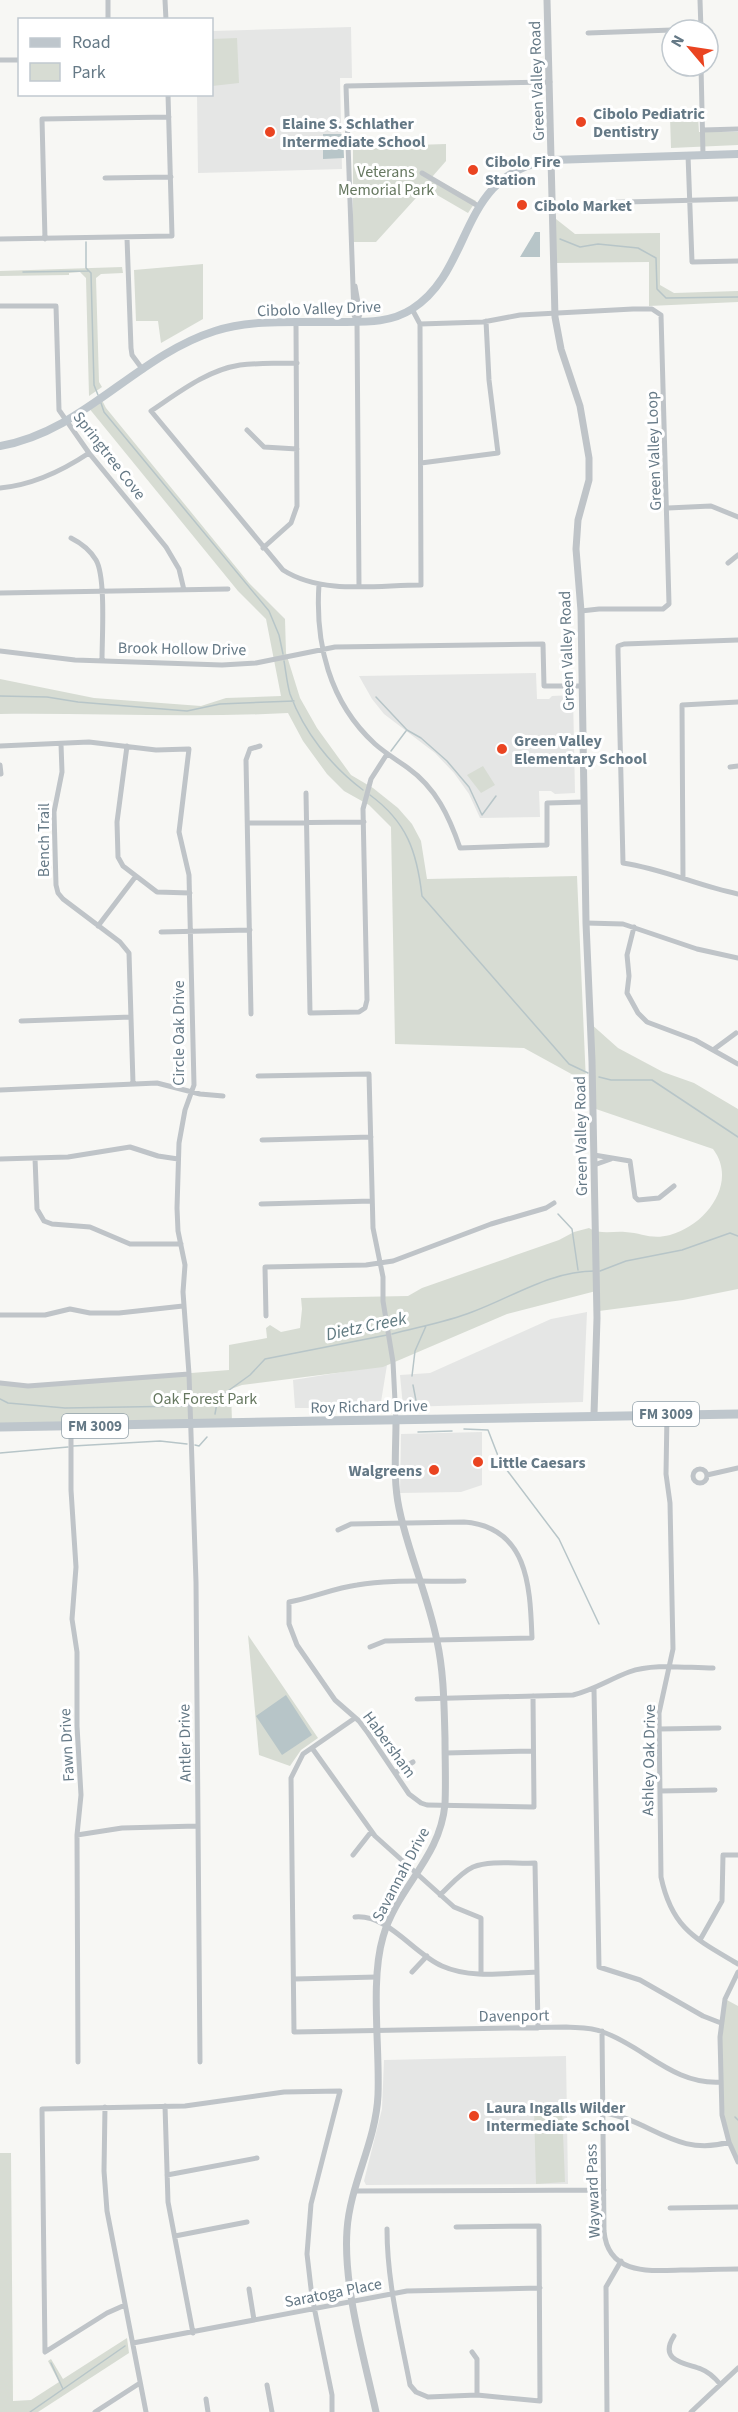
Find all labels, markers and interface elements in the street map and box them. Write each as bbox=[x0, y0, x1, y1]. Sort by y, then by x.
legend bbox=[18, 18, 213, 96]
north arrow bbox=[660, 18, 720, 78]
street label: Green Valley Road bbox=[524, 21, 550, 141]
text: Road bbox=[72, 30, 111, 55]
text: N bbox=[666, 31, 690, 51]
text: Park bbox=[72, 60, 106, 85]
place label: Cibolo Pediatric Dentistry bbox=[593, 103, 706, 143]
place label: Elaine S. Schlather Intermediate School bbox=[282, 113, 426, 153]
marker: Cibolo Pediatric Dentistry bbox=[574, 115, 588, 129]
marker: Elaine S. Schlather Intermediate School bbox=[263, 125, 277, 139]
place label: Cibolo Fire Station bbox=[485, 151, 561, 191]
park label: Veterans Memorial Park bbox=[338, 161, 434, 201]
marker: Cibolo Fire Station bbox=[466, 163, 480, 177]
place label: Cibolo Market bbox=[534, 195, 632, 217]
marker: Cibolo Market bbox=[515, 198, 529, 212]
street label: Cibolo Valley Drive bbox=[257, 296, 381, 322]
street label: Green Valley Loop bbox=[641, 391, 667, 511]
street label: Springtree Cove bbox=[68, 407, 151, 504]
street label: Green Valley Road bbox=[554, 591, 580, 711]
street label: Brook Hollow Drive bbox=[118, 637, 246, 661]
place label: Green Valley Elementary School bbox=[514, 730, 647, 770]
marker: Green Valley Elementary School bbox=[495, 742, 509, 756]
street label: Bench Trail bbox=[33, 803, 55, 877]
street label: Circle Oak Drive bbox=[168, 980, 190, 1086]
street label: Green Valley Road bbox=[569, 1076, 593, 1196]
water label: Dietz Creek bbox=[323, 1306, 409, 1347]
park label: Oak Forest Park bbox=[153, 1388, 257, 1410]
street label: Roy Richard Drive bbox=[310, 1395, 428, 1419]
road number: FM 3009 bbox=[633, 1402, 699, 1426]
road number: FM 3009 bbox=[62, 1414, 128, 1438]
place label: Little Caesars bbox=[490, 1452, 586, 1474]
marker: Little Caesars bbox=[471, 1455, 485, 1469]
place label: Walgreens bbox=[349, 1460, 422, 1482]
marker: Walgreens bbox=[427, 1463, 441, 1477]
street label: Antler Drive bbox=[173, 1704, 197, 1782]
street label: Ashley Oak Drive bbox=[637, 1704, 661, 1816]
street label: Habersham bbox=[358, 1707, 421, 1782]
street label: Fawn Drive bbox=[54, 1708, 80, 1782]
street label: Savannah Drive bbox=[367, 1823, 435, 1926]
street label: Davenport bbox=[479, 2004, 550, 2028]
place label: Laura Ingalls Wilder Intermediate School bbox=[486, 2097, 630, 2137]
marker: Laura Ingalls Wilder Intermediate School bbox=[467, 2109, 481, 2123]
street label: Wayward Pass bbox=[580, 2143, 606, 2239]
street label: Saratoga Place bbox=[283, 2273, 384, 2313]

